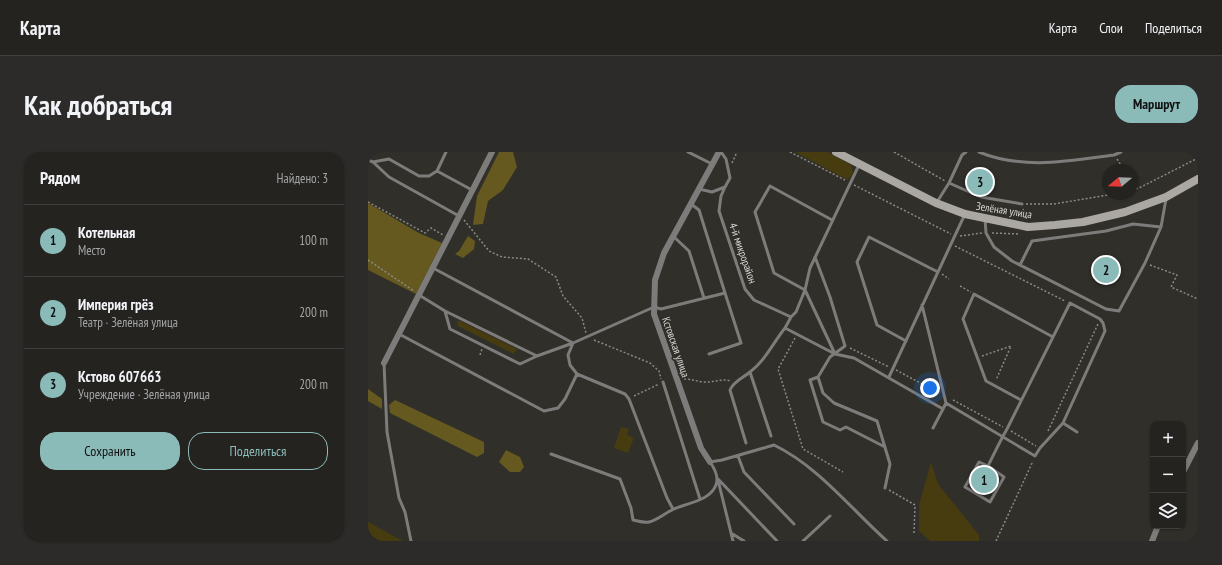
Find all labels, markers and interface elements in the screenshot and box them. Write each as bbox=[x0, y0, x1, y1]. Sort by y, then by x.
text: Карта bbox=[20, 16, 61, 40]
text: Карта bbox=[1049, 19, 1077, 37]
text: Слои bbox=[1099, 19, 1123, 37]
text: Поделиться bbox=[1145, 19, 1202, 37]
button: Маршрут bbox=[1115, 85, 1198, 123]
text: Как добраться bbox=[24, 86, 172, 123]
north arrow bbox=[1102, 164, 1138, 200]
text: Рядом bbox=[40, 167, 80, 189]
pin: 3 bbox=[967, 167, 993, 197]
text: Найдено: 3 bbox=[277, 170, 328, 187]
street label: Зелёная улица bbox=[975, 199, 1033, 221]
street label: 4-й микрорайон bbox=[726, 221, 760, 285]
text: Котельная bbox=[78, 223, 135, 242]
text: 1 bbox=[50, 232, 56, 249]
text: 100 m bbox=[299, 232, 328, 249]
text: Место bbox=[78, 242, 106, 259]
pin: 2 bbox=[1093, 255, 1119, 285]
text: Империя грёз bbox=[78, 295, 153, 314]
text: 2 bbox=[50, 304, 56, 321]
text: 200 m bbox=[299, 304, 328, 321]
text: Театр · Зелёная улица bbox=[78, 314, 178, 331]
street label: Кстовская улица bbox=[659, 315, 693, 379]
text: Кстово 607663 bbox=[78, 367, 162, 386]
text: 3 bbox=[50, 376, 56, 393]
text: 200 m bbox=[299, 376, 328, 393]
your location bbox=[920, 378, 940, 398]
text: Учреждение · Зелёная улица bbox=[78, 386, 210, 403]
map controls bbox=[1150, 421, 1186, 529]
button: + bbox=[1150, 421, 1186, 457]
button: Сохранить bbox=[40, 432, 180, 470]
button: Поделиться bbox=[188, 432, 328, 470]
button: − bbox=[1150, 457, 1186, 493]
pin: 1 bbox=[971, 465, 997, 495]
button: layers bbox=[1150, 493, 1186, 529]

